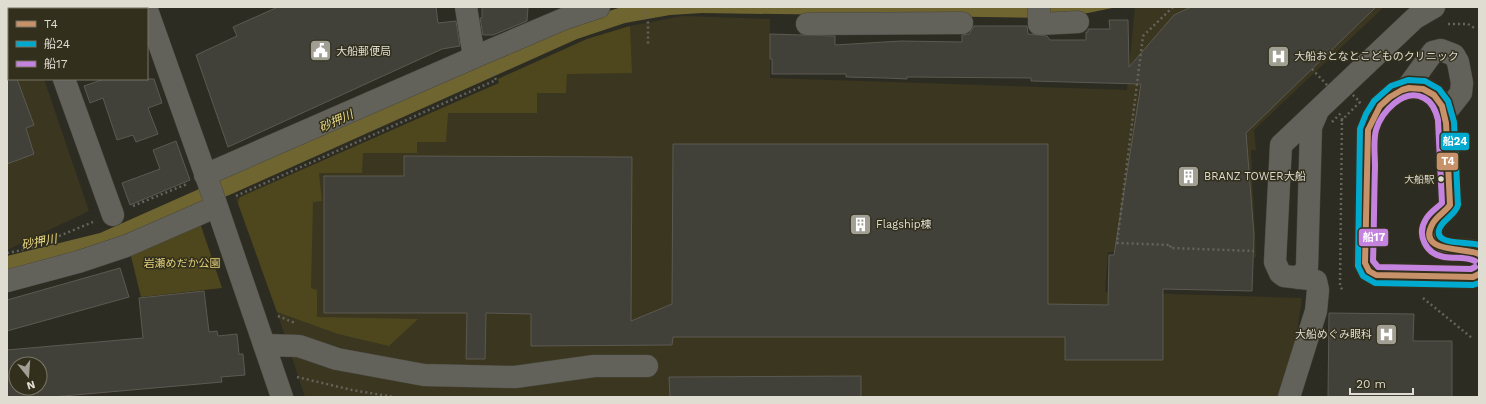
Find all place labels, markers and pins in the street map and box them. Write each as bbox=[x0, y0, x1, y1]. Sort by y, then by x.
public building icon: 大船郵便局 bbox=[308, 38, 334, 64]
hospital icon: 大船おとなとこどものクリニック bbox=[1266, 43, 1292, 69]
place label: 大船郵便局 bbox=[336, 45, 391, 58]
place label: 大船おとなとこどものクリニック bbox=[1294, 50, 1459, 63]
building icon: BRANZ TOWER大船 bbox=[1175, 163, 1201, 189]
place label: BRANZ TOWER大船 bbox=[1204, 170, 1306, 183]
place label: 大船駅 bbox=[1404, 174, 1435, 185]
marker: 大船駅 bbox=[1436, 174, 1446, 184]
building icon: Flagship棟 bbox=[847, 211, 873, 237]
place label: Flagship棟 bbox=[876, 218, 932, 231]
hospital icon: 大船めぐみ眼科 bbox=[1374, 321, 1400, 347]
place label: 大船めぐみ眼科 bbox=[1295, 328, 1372, 341]

